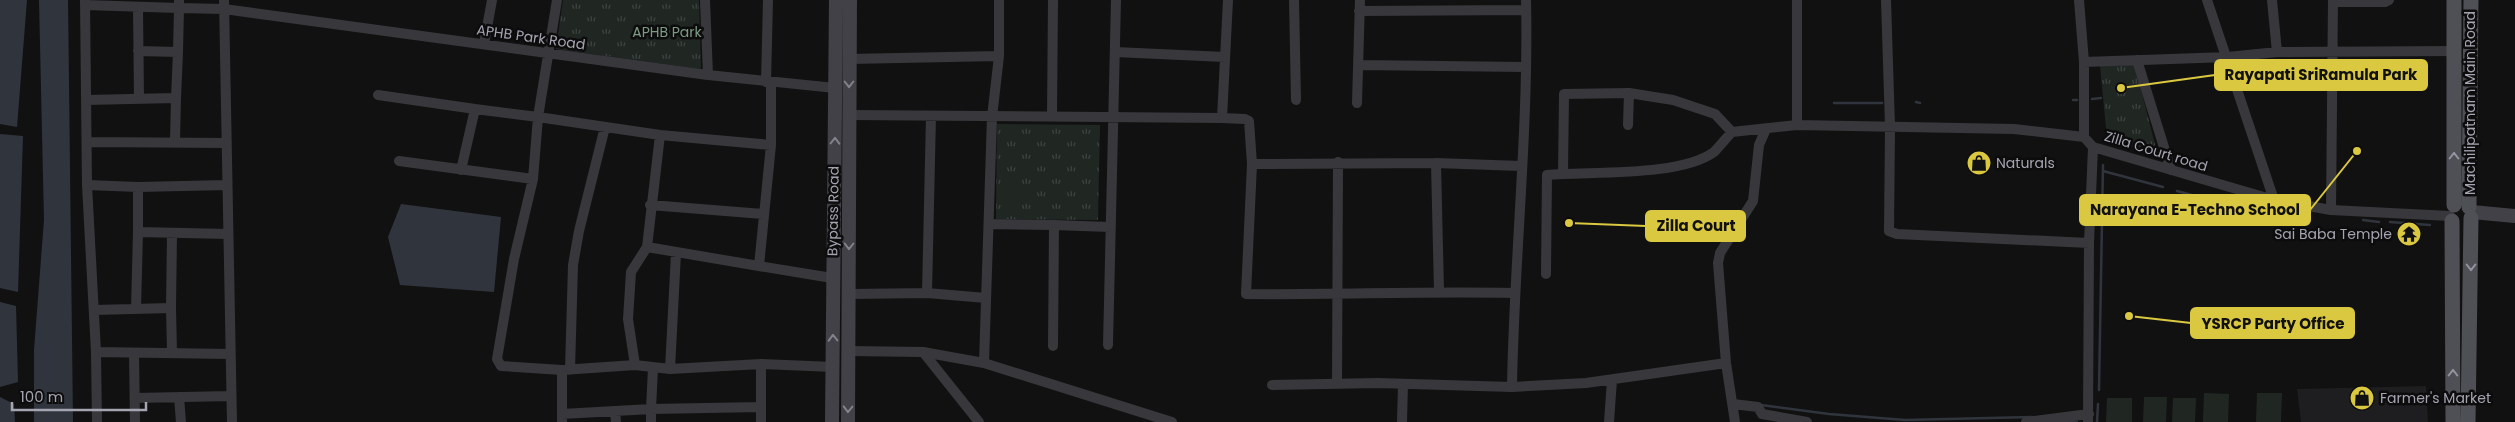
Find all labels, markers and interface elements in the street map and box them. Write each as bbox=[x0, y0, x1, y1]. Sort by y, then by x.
street label: Machilipatnam Main Road bbox=[2460, 11, 2480, 195]
street label: APHB Park Road bbox=[475, 19, 587, 55]
park label: APHB Park bbox=[632, 22, 703, 42]
callout: Rayapati SriRamula Park bbox=[2215, 60, 2427, 90]
text: Rayapati SriRamula Park bbox=[2225, 64, 2418, 85]
one-way arrow bbox=[844, 80, 854, 88]
street label: Zilla Court road bbox=[2102, 126, 2210, 176]
one-way arrow bbox=[830, 137, 840, 144]
shop icon: Naturals bbox=[1966, 150, 1992, 176]
one-way arrow bbox=[2449, 152, 2459, 160]
place label: Naturals bbox=[1996, 153, 2055, 173]
street label: Bypass Road bbox=[822, 166, 844, 256]
callout: Narayana E-Techno School bbox=[2080, 195, 2310, 225]
text: Narayana E-Techno School bbox=[2090, 199, 2300, 220]
callout: Zilla Court bbox=[1646, 211, 1745, 241]
text: Zilla Court bbox=[1656, 215, 1736, 236]
temple icon: Sai Baba Temple bbox=[2396, 221, 2422, 247]
place label: Sai Baba Temple bbox=[2274, 224, 2392, 244]
one-way arrow bbox=[844, 242, 854, 250]
one-way arrow bbox=[2466, 263, 2476, 271]
callout: YSRCP Party Office bbox=[2191, 308, 2354, 338]
text: YSRCP Party Office bbox=[2201, 313, 2345, 334]
one-way arrow bbox=[828, 334, 838, 342]
one-way arrow bbox=[2448, 369, 2458, 377]
scale bar bbox=[12, 380, 146, 412]
shop icon: Farmer's Market bbox=[2349, 385, 2375, 411]
text: 100 m bbox=[20, 386, 63, 407]
place label: Farmer's Market bbox=[2380, 388, 2491, 408]
one-way arrow bbox=[843, 405, 853, 413]

